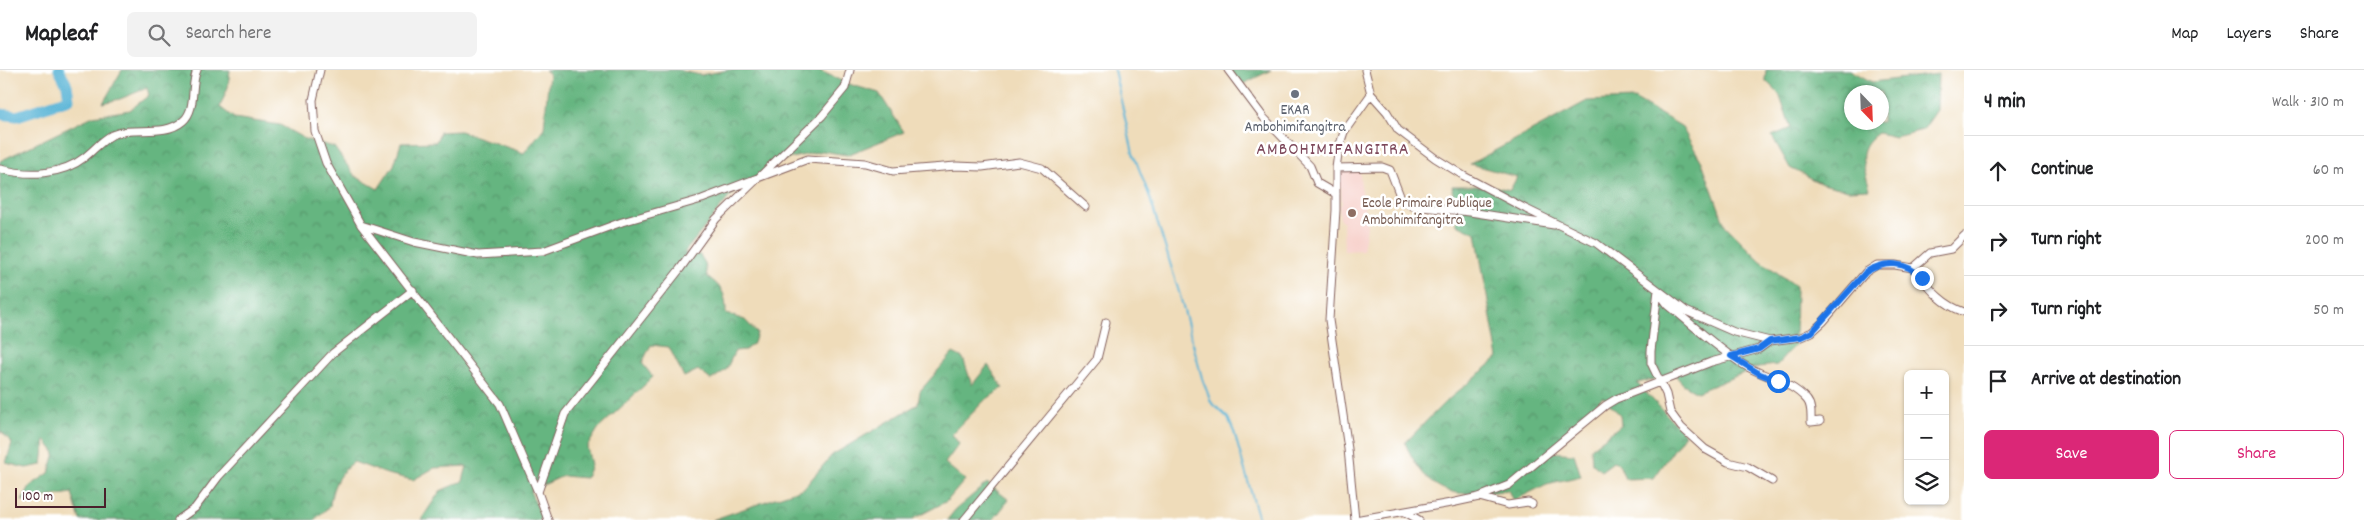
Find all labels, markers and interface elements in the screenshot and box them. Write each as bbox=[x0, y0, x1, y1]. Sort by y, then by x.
search box bbox=[127, 12, 477, 57]
text: Mapleaf bbox=[25, 18, 97, 52]
icon: search bbox=[145, 21, 173, 49]
text: Search here bbox=[185, 21, 271, 48]
text: Map bbox=[2171, 22, 2198, 47]
text: Layers bbox=[2226, 22, 2272, 47]
text: Share bbox=[2300, 22, 2339, 47]
north arrow bbox=[1844, 85, 1889, 130]
marker: EKAR Ambohimifangitra bbox=[1289, 88, 1301, 100]
text: 4 min bbox=[1984, 88, 2026, 118]
text: Walk · 310 m bbox=[2272, 91, 2344, 114]
place label: EKAR Ambohimifangitra bbox=[1244, 100, 1346, 139]
district label: AMBOHIMIFANGITRA bbox=[1256, 138, 1410, 163]
icon: ahead bbox=[1984, 157, 2012, 185]
text: Continue bbox=[2031, 157, 2093, 184]
text: 60 m bbox=[2313, 159, 2344, 182]
place label: Ecole Primaire Publique Ambohimifangitra bbox=[1362, 193, 1492, 232]
marker: Ecole Primaire Publique Ambohimifangitra bbox=[1346, 207, 1358, 219]
icon: right bbox=[1984, 227, 2012, 255]
text: Turn right bbox=[2031, 227, 2102, 254]
text: 200 m bbox=[2305, 229, 2344, 252]
route end bbox=[1911, 267, 1934, 290]
icon: right bbox=[1984, 297, 2012, 325]
text: Turn right bbox=[2031, 297, 2102, 324]
text: 50 m bbox=[2313, 299, 2344, 322]
icon: arrive bbox=[1984, 367, 2012, 395]
text: Arrive at destination bbox=[2031, 367, 2181, 394]
route start bbox=[1767, 370, 1790, 393]
map controls bbox=[1904, 370, 1949, 505]
button: + bbox=[1904, 370, 1949, 415]
button: − bbox=[1904, 415, 1949, 460]
button: Save bbox=[1984, 430, 2159, 479]
button: Share bbox=[2169, 430, 2344, 479]
button: layers bbox=[1904, 460, 1949, 505]
scale bar bbox=[15, 485, 106, 508]
text: 100 m bbox=[22, 487, 53, 507]

